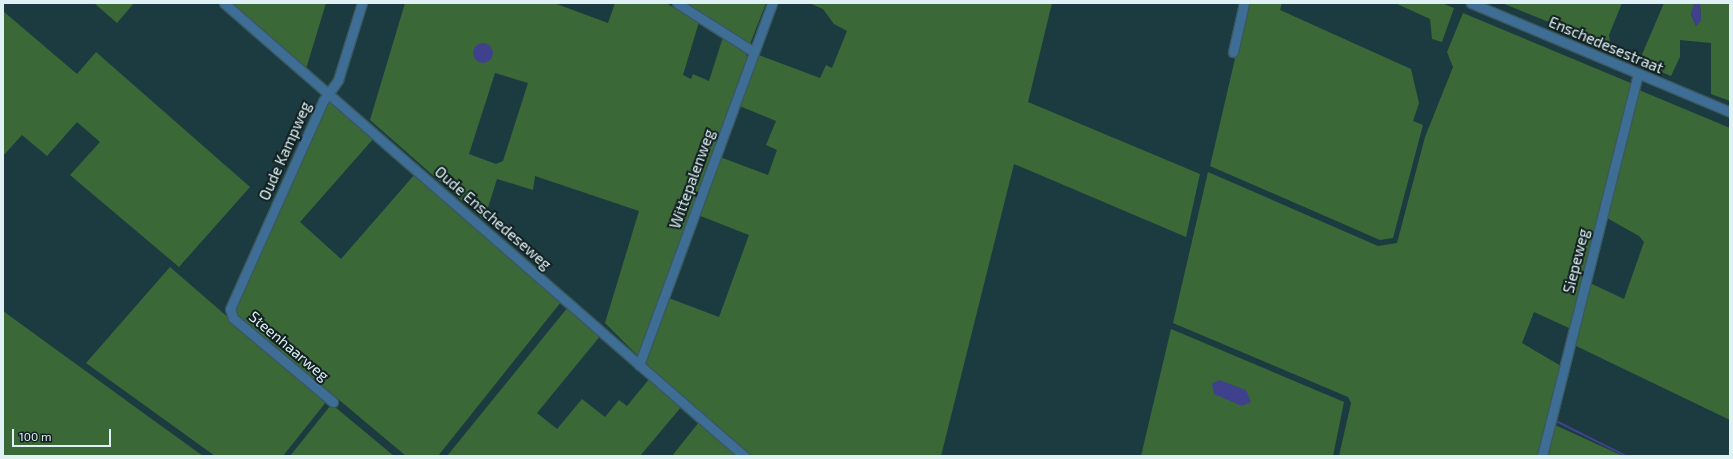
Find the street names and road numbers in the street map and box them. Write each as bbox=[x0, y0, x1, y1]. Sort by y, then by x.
street label: Enschedesestraat bbox=[1546, 13, 1666, 77]
street label: Oude Kampweg bbox=[255, 99, 315, 203]
street label: Wittepalenweg bbox=[666, 127, 718, 231]
street label: Oude Enschedeseweg bbox=[431, 163, 555, 273]
street label: Siepeweg bbox=[1559, 227, 1593, 295]
street label: Steenhaarweg bbox=[245, 307, 333, 385]

